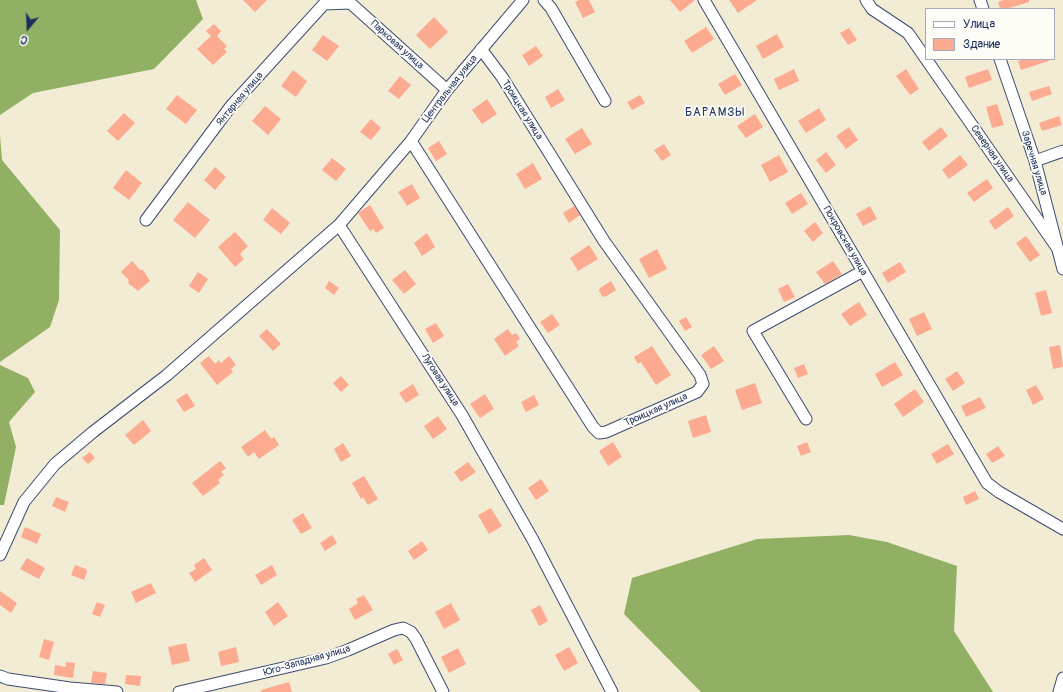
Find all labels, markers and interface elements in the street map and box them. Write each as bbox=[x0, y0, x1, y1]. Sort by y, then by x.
north arrow bbox=[8, 8, 48, 48]
legend bbox=[925, 8, 1055, 60]
text: Улица bbox=[963, 17, 995, 32]
street label: Парковая улица bbox=[368, 18, 426, 72]
text: С bbox=[19, 33, 29, 47]
text: Здание bbox=[963, 37, 1000, 52]
street label: Центральная улица bbox=[420, 53, 480, 125]
street label: Янтарная улица bbox=[214, 70, 266, 128]
street label: Троицкая улица bbox=[499, 78, 545, 142]
district label: БАРАМЗЫ bbox=[685, 106, 745, 120]
street label: Северная улица bbox=[968, 123, 1016, 185]
street label: Заречная улица bbox=[1019, 129, 1049, 197]
street label: Покровская улица bbox=[820, 204, 870, 278]
street label: Луговая улица bbox=[419, 351, 461, 409]
street label: Троицкая улица bbox=[623, 391, 689, 429]
street label: Юго-Западная улица bbox=[262, 643, 352, 679]

